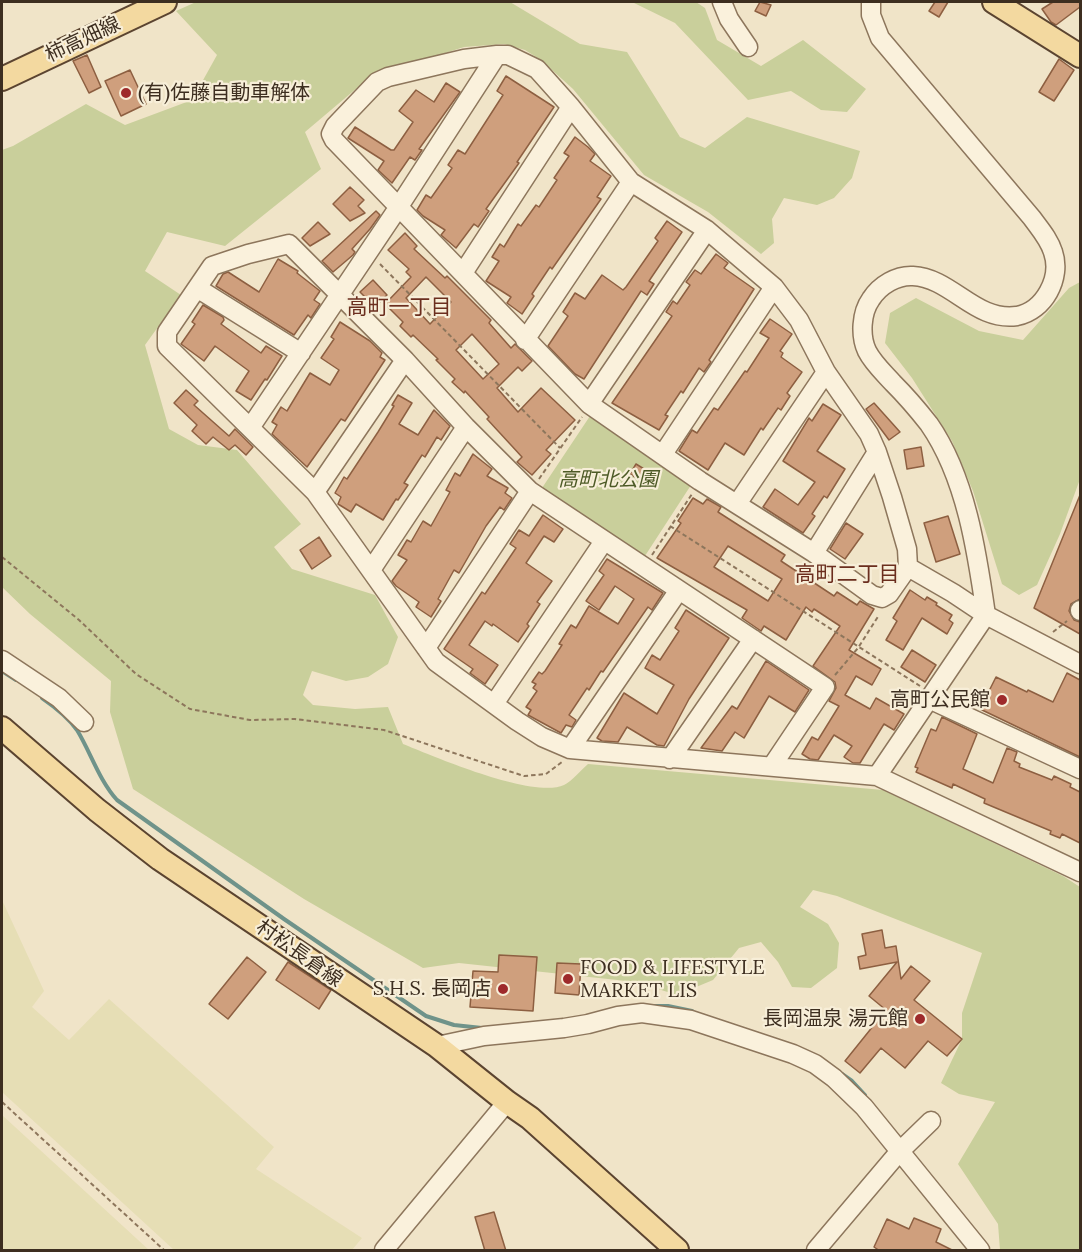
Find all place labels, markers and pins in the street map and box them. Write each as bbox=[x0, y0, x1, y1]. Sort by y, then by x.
place label: (有)佐藤自動車解体 bbox=[138, 81, 310, 105]
marker: (有)佐藤自動車解体 bbox=[119, 86, 133, 100]
place label: 高町公民館 bbox=[890, 688, 990, 712]
marker: 高町公民館 bbox=[995, 693, 1009, 707]
place label: FOOD & LIFESTYLE MARKET LIS bbox=[580, 956, 765, 1003]
marker: FOOD & LIFESTYLE MARKET LIS bbox=[561, 972, 575, 986]
place label: S.H.S. 長岡店 bbox=[373, 977, 491, 1001]
marker: S.H.S. 長岡店 bbox=[496, 982, 510, 996]
place label: 長岡温泉 湯元館 bbox=[763, 1007, 908, 1031]
marker: 長岡温泉 湯元館 bbox=[913, 1012, 927, 1026]

